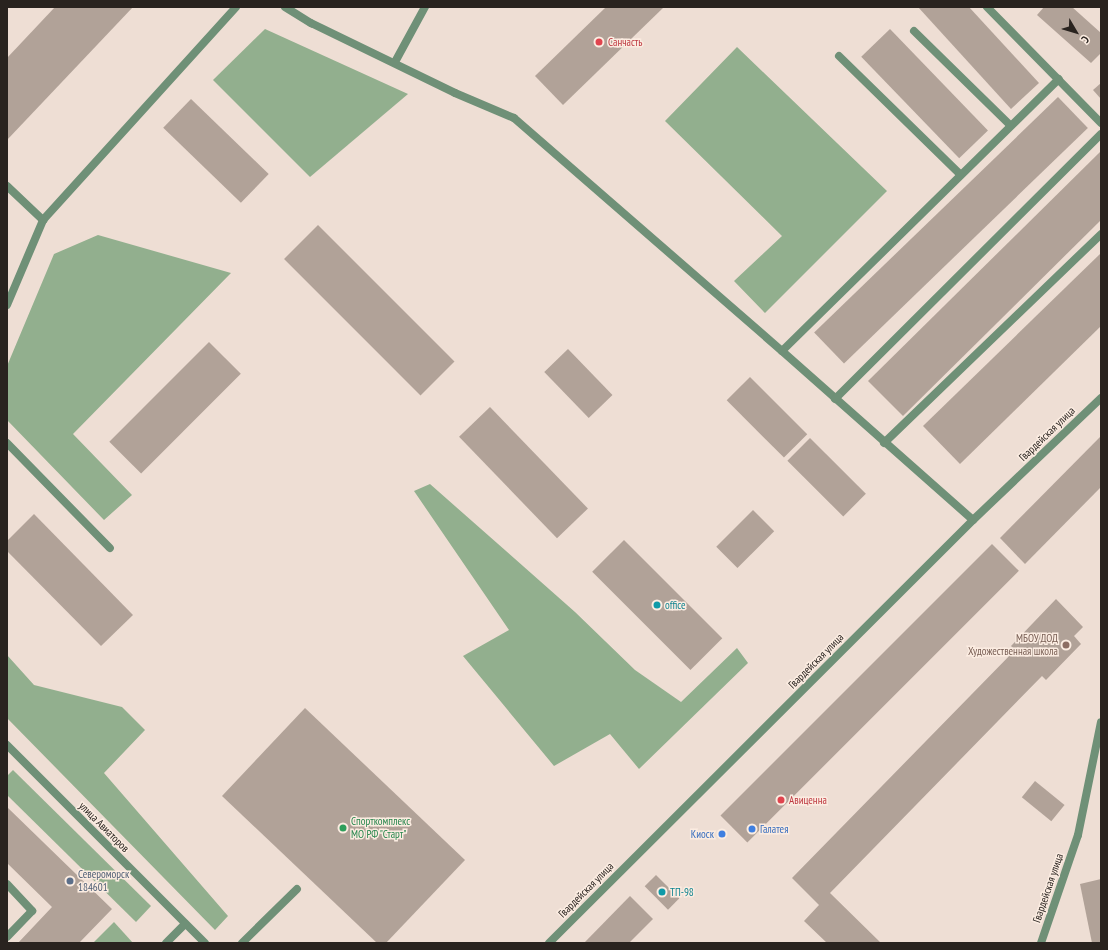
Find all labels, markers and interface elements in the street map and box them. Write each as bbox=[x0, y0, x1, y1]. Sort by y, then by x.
north arrow bbox=[1056, 12, 1096, 52]
text: С bbox=[1078, 33, 1093, 46]
place label: Cанчасть bbox=[608, 35, 642, 49]
marker: Cанчасть bbox=[593, 36, 605, 48]
street label: Гвардейская улица bbox=[1016, 404, 1078, 464]
place label: office bbox=[665, 598, 686, 612]
marker: office bbox=[652, 600, 662, 610]
street label: Гвардейская улица bbox=[786, 631, 846, 691]
place label: МБОУ ДОД Художественная школа bbox=[968, 632, 1058, 658]
marker: МБОУ ДОД Художественная школа bbox=[1061, 640, 1071, 650]
place label: Авиценна bbox=[789, 793, 827, 807]
marker: Авиценна bbox=[776, 795, 786, 805]
street label: улица Авиаторов bbox=[76, 799, 132, 855]
place label: Спорткомплекс МО РФ "Старт" bbox=[351, 815, 410, 841]
place label: Галатея bbox=[760, 822, 788, 836]
marker: Спорткомплекс МО РФ "Старт" bbox=[338, 823, 348, 833]
marker: Галатея bbox=[747, 824, 757, 834]
place label: Киоск bbox=[691, 827, 714, 841]
marker: Киоск bbox=[717, 829, 727, 839]
street label: Гвардейская улица bbox=[1030, 852, 1066, 924]
street label: Гвардейская улица bbox=[556, 860, 616, 920]
place label: Североморск 184601 bbox=[78, 868, 129, 894]
marker: Североморск 184601 bbox=[65, 876, 75, 886]
place label: ТП-98 bbox=[670, 885, 694, 899]
marker: ТП-98 bbox=[657, 887, 667, 897]

